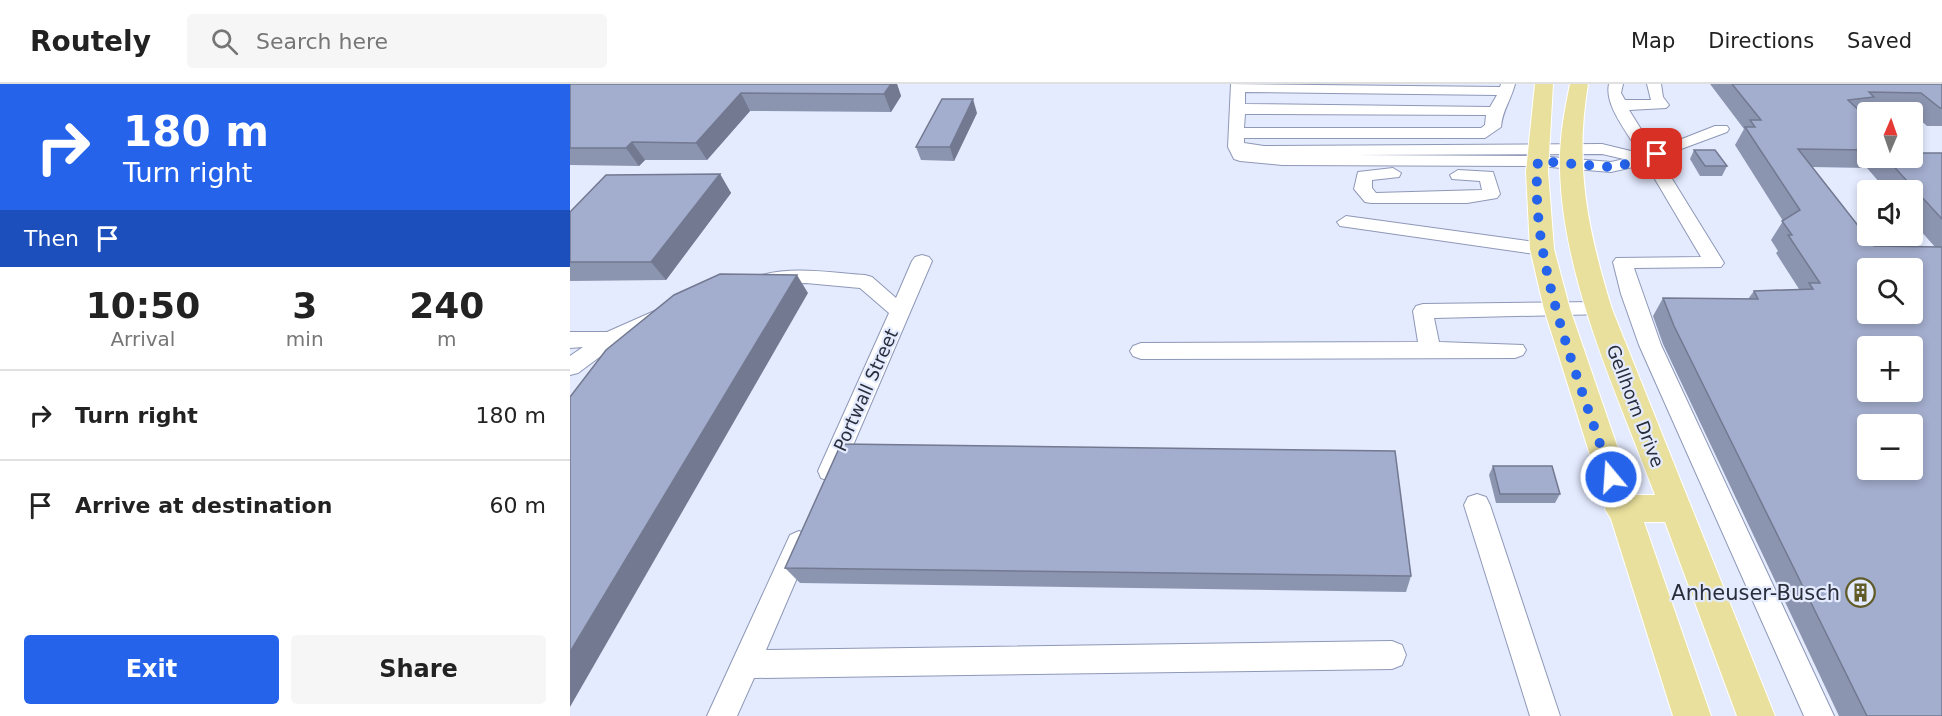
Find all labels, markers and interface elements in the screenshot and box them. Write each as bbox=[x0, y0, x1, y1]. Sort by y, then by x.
search box bbox=[187, 14, 607, 68]
text: Routely bbox=[30, 25, 151, 58]
icon: search bbox=[208, 25, 241, 58]
text: Search here bbox=[256, 29, 388, 54]
text: Map bbox=[1631, 29, 1675, 53]
text: Directions bbox=[1708, 29, 1814, 53]
text: Saved bbox=[1847, 29, 1912, 53]
north arrow bbox=[1857, 102, 1923, 168]
map controls bbox=[1857, 102, 1923, 480]
text: 180 m bbox=[123, 107, 269, 156]
icon: right bbox=[24, 108, 102, 186]
pin bbox=[1631, 128, 1682, 179]
icon: arrive bbox=[1640, 137, 1673, 170]
text: Turn right bbox=[123, 157, 252, 188]
button: sound bbox=[1857, 180, 1923, 246]
icon: arrive bbox=[91, 222, 124, 255]
text: Then bbox=[24, 226, 79, 251]
button: search bbox=[1857, 258, 1923, 324]
text: 10:50 bbox=[86, 285, 200, 326]
text: 3 bbox=[292, 285, 317, 326]
text: 240 bbox=[409, 285, 484, 326]
street label: Portwall Street bbox=[829, 325, 902, 454]
text: Arrival bbox=[110, 327, 175, 351]
text: min bbox=[286, 327, 324, 351]
text: m bbox=[437, 327, 457, 351]
button: + bbox=[1857, 336, 1923, 402]
street label: Gellhorn Drive bbox=[1602, 342, 1669, 470]
icon: right bbox=[24, 399, 57, 432]
text: Turn right bbox=[75, 403, 198, 428]
text: 180 m bbox=[476, 403, 546, 428]
button: − bbox=[1857, 414, 1923, 480]
position arrow bbox=[1579, 445, 1643, 509]
icon: arrive bbox=[24, 489, 57, 522]
text: Arrive at destination bbox=[75, 493, 332, 518]
text: 60 m bbox=[490, 493, 546, 518]
building icon: Anheuser-Busch bbox=[1845, 577, 1877, 609]
place label: Anheuser-Busch bbox=[1671, 581, 1840, 605]
button: Exit bbox=[24, 635, 279, 704]
button: Share bbox=[291, 635, 546, 704]

